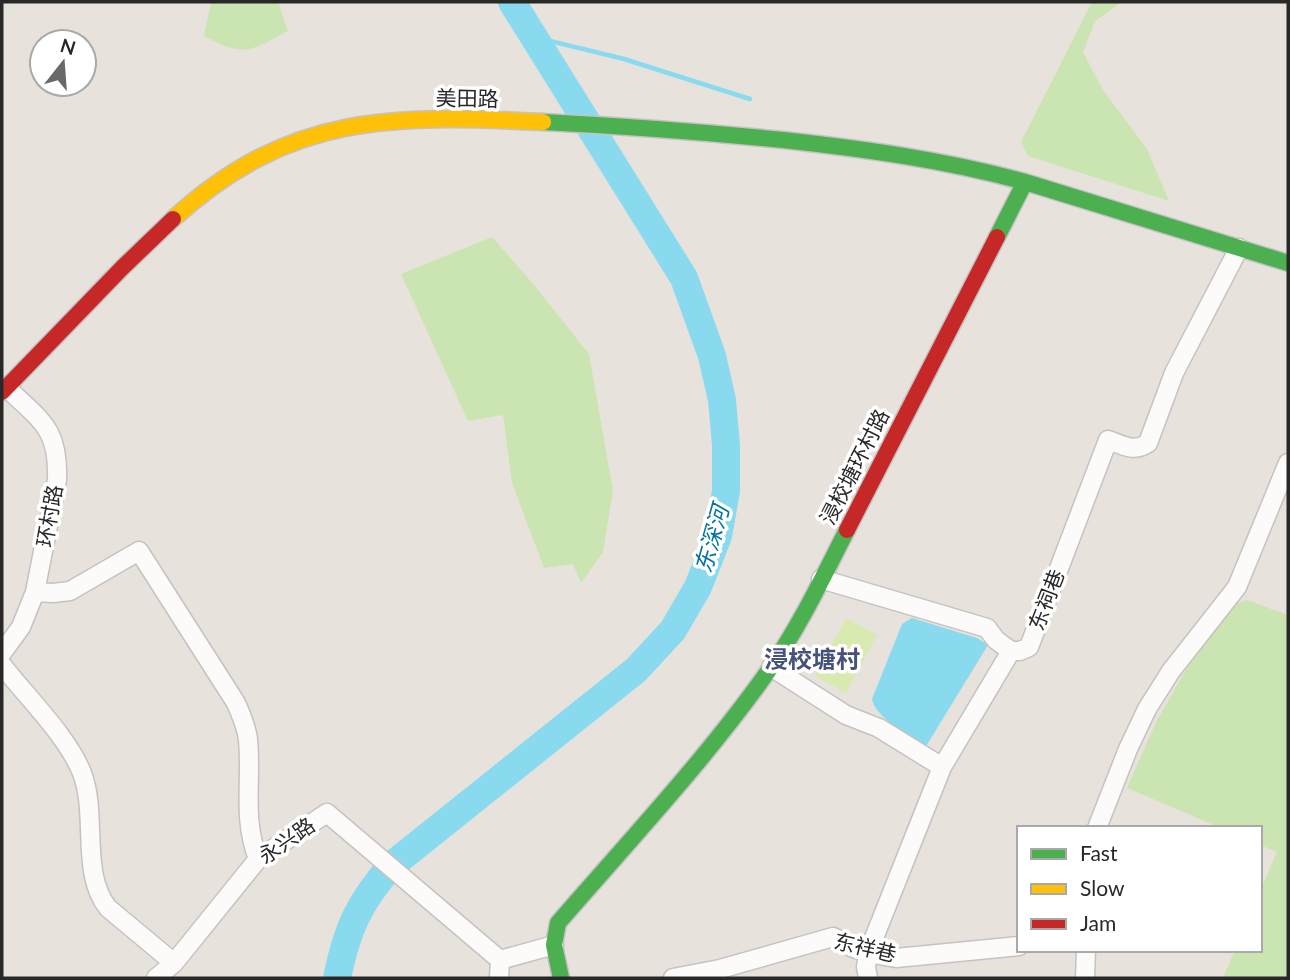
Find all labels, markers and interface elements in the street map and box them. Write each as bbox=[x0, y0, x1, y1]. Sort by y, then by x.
north arrow bbox=[28, 28, 98, 98]
text: N bbox=[58, 33, 78, 59]
street label: 美田路 bbox=[435, 84, 499, 111]
street label: 浸校塘环村路 bbox=[814, 405, 893, 528]
street label: 环村路 bbox=[31, 483, 66, 549]
water label: 东深河 bbox=[688, 498, 735, 576]
street label: 东祠巷 bbox=[1023, 566, 1069, 633]
district label: 浸校塘村 bbox=[764, 644, 860, 673]
street label: 永兴路 bbox=[253, 811, 319, 868]
legend bbox=[1017, 826, 1262, 952]
text: Fast bbox=[1080, 840, 1118, 865]
text: Slow bbox=[1080, 875, 1125, 900]
text: Jam bbox=[1080, 910, 1116, 935]
street label: 东祥巷 bbox=[832, 927, 899, 966]

